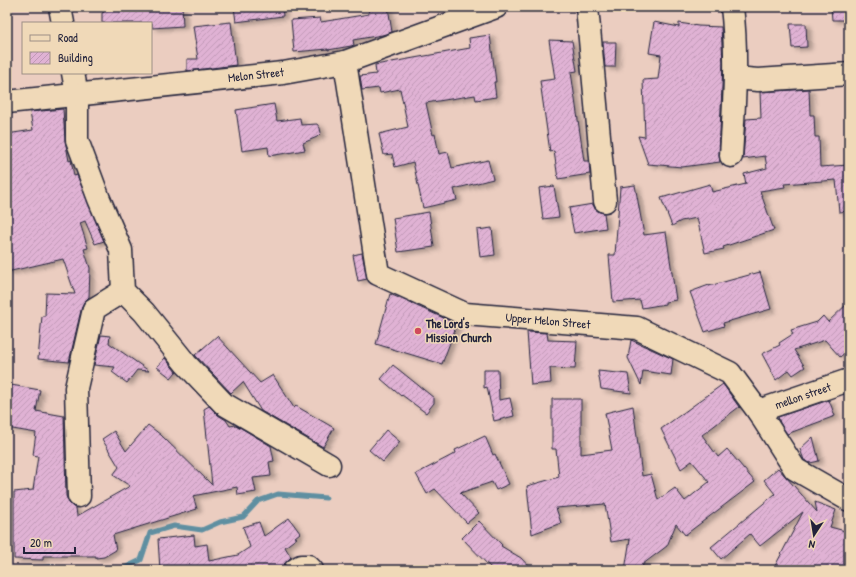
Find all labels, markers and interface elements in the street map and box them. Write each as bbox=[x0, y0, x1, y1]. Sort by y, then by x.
legend bbox=[22, 22, 152, 74]
text: Road bbox=[58, 29, 78, 46]
text: Building bbox=[58, 49, 93, 66]
street label: Melon Street bbox=[227, 63, 286, 86]
street label: Upper Melon Street bbox=[505, 308, 592, 333]
place label: The Lord's Mission Church bbox=[425, 315, 492, 346]
marker: The Lord's Mission Church bbox=[413, 326, 423, 336]
street label: mellon street bbox=[773, 378, 834, 413]
north arrow bbox=[794, 515, 834, 555]
scale bar bbox=[24, 529, 75, 555]
text: 20 m bbox=[30, 534, 52, 551]
text: N bbox=[807, 537, 816, 552]

